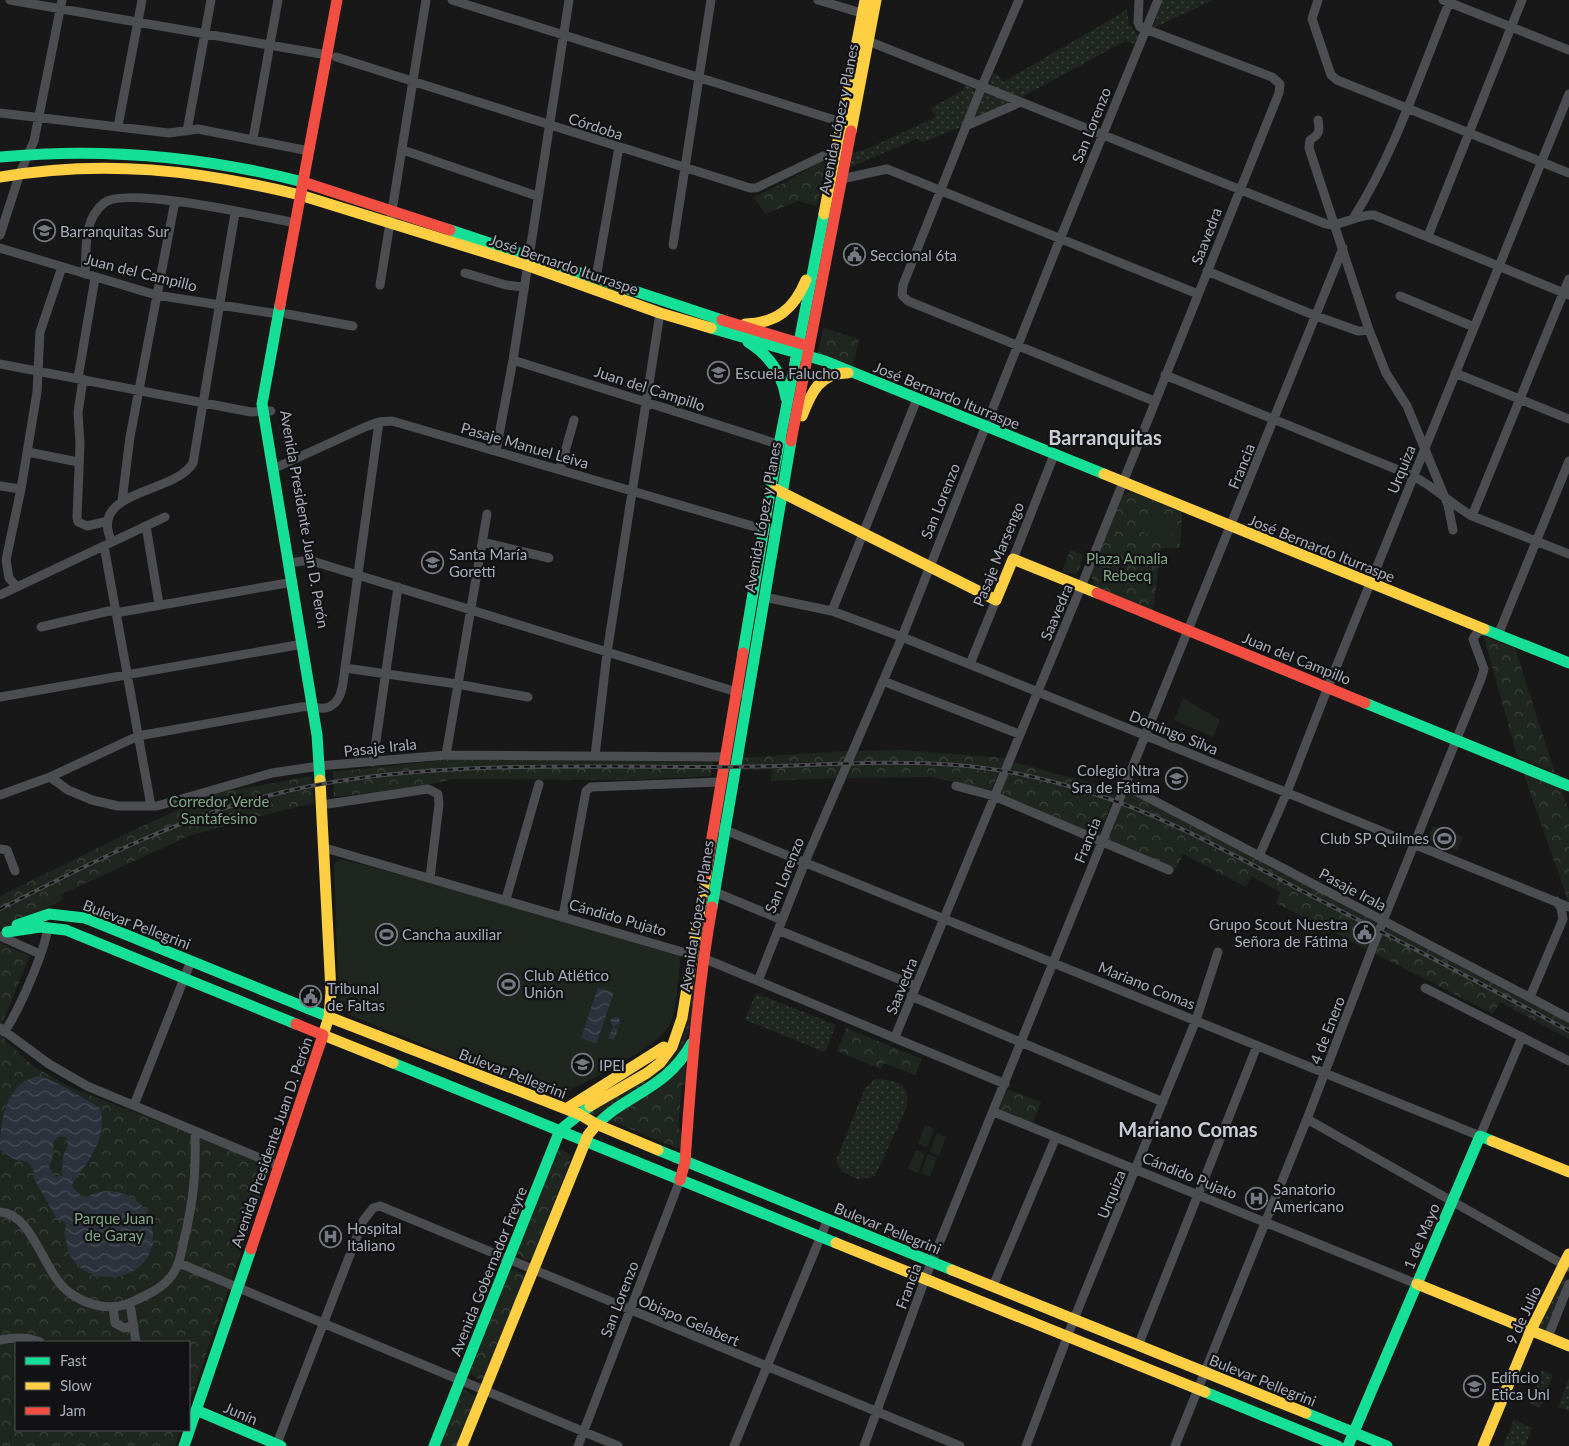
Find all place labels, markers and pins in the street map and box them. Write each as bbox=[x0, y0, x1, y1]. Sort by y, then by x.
school or university icon: Barranquitas Sur bbox=[32, 219, 56, 243]
place label: Barranquitas Sur bbox=[60, 222, 170, 240]
public building icon: Seccional 6ta bbox=[842, 243, 866, 267]
place label: Seccional 6ta bbox=[870, 246, 957, 264]
school or university icon: Escuela Falucho bbox=[707, 361, 731, 385]
place label: Escuela Falucho bbox=[735, 364, 839, 382]
place label: Santa María Goretti bbox=[449, 545, 527, 580]
school or university icon: Santa María Goretti bbox=[421, 551, 445, 575]
place label: Colegio Ntra Sra de Fátima bbox=[1071, 761, 1160, 796]
school or university icon: Colegio Ntra Sra de Fátima bbox=[1164, 767, 1188, 791]
sports icon: Club SP Quilmes bbox=[1433, 826, 1457, 850]
place label: Club SP Quilmes bbox=[1320, 829, 1429, 847]
place label: Grupo Scout Nuestra Señora de Fátima bbox=[1209, 915, 1348, 950]
public building icon: Grupo Scout Nuestra Señora de Fátima bbox=[1352, 921, 1376, 945]
sports icon: Cancha auxiliar bbox=[374, 922, 398, 946]
place label: Cancha auxiliar bbox=[402, 925, 502, 943]
place label: Club Atlético Unión bbox=[524, 966, 609, 1001]
sports icon: Club Atlético Unión bbox=[496, 972, 520, 996]
place label: Tribunal de Faltas bbox=[327, 979, 385, 1014]
public building icon: Tribunal de Faltas bbox=[299, 985, 323, 1009]
school or university icon: IPEI bbox=[571, 1053, 595, 1077]
place label: IPEI bbox=[599, 1056, 625, 1074]
place label: Sanatorio Americano bbox=[1273, 1180, 1344, 1215]
hospital icon: Sanatorio Americano bbox=[1245, 1186, 1269, 1210]
place label: Hospital Italiano bbox=[347, 1219, 402, 1254]
hospital icon: Hospital Italiano bbox=[319, 1225, 343, 1249]
place label: Edificio Etica Unl bbox=[1491, 1368, 1550, 1403]
school or university icon: Edificio Etica Unl bbox=[1463, 1374, 1487, 1398]

